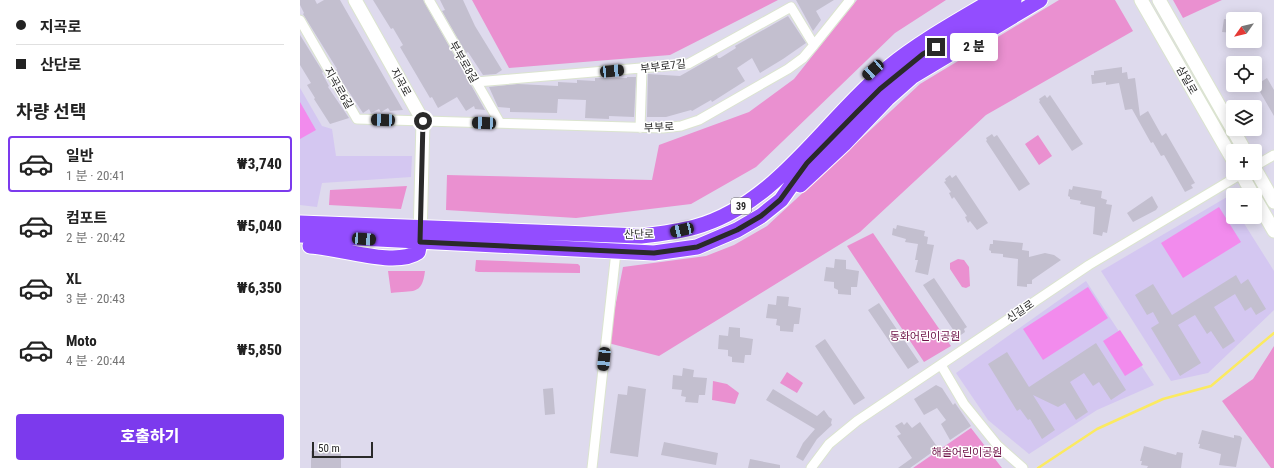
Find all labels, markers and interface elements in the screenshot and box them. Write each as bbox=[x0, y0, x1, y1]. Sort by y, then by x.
north arrow bbox=[1226, 12, 1262, 48]
map controls bbox=[1226, 12, 1262, 224]
text: 지곡로 bbox=[40, 18, 81, 36]
callout: 2 분 bbox=[950, 33, 998, 61]
route end bbox=[927, 38, 945, 56]
street label: 부부로8길 bbox=[446, 39, 481, 85]
text: 2 분 bbox=[963, 39, 985, 54]
text: 산단로 bbox=[40, 56, 81, 74]
button: locate bbox=[1226, 56, 1262, 92]
street label: 부부로7길 bbox=[639, 57, 687, 76]
car bbox=[860, 58, 886, 82]
car bbox=[600, 64, 624, 78]
street label: 삼일로 bbox=[1173, 64, 1200, 97]
street label: 지곡로6길 bbox=[321, 65, 356, 111]
street label: 지곡로 bbox=[388, 66, 414, 99]
button: layers bbox=[1226, 100, 1262, 136]
text: 차량 선택 bbox=[16, 101, 86, 122]
route start bbox=[414, 112, 432, 130]
car bbox=[371, 114, 395, 126]
car bbox=[472, 117, 496, 129]
street label: 부부로 bbox=[644, 120, 675, 135]
button: + bbox=[1226, 144, 1262, 180]
icon: car bbox=[18, 146, 54, 182]
text: 일반 bbox=[66, 147, 94, 165]
text: ₩3,740 bbox=[237, 155, 282, 173]
text: 1 분 · 20:41 bbox=[66, 168, 125, 183]
button: − bbox=[1226, 188, 1262, 224]
road number: 39 bbox=[731, 198, 751, 214]
icon: car bbox=[18, 208, 54, 244]
text: 컴포트 bbox=[66, 209, 107, 227]
text: ₩5,040 bbox=[237, 217, 282, 235]
car bbox=[669, 221, 695, 239]
street label: 산단로 bbox=[624, 228, 654, 241]
text: 2 분 · 20:42 bbox=[66, 230, 125, 245]
car bbox=[352, 232, 376, 246]
icon: car bbox=[18, 270, 54, 306]
text: XL bbox=[66, 270, 82, 288]
text: ₩6,350 bbox=[237, 279, 282, 297]
text: 3 분 · 20:43 bbox=[66, 291, 125, 306]
street label: 신길로 bbox=[1004, 298, 1037, 325]
park label: 동화어린이공원 bbox=[890, 330, 960, 343]
icon: car bbox=[18, 332, 54, 368]
text: Moto bbox=[66, 332, 97, 350]
text: ₩5,850 bbox=[237, 341, 282, 359]
car bbox=[597, 346, 611, 372]
text: 4 분 · 20:44 bbox=[66, 353, 125, 368]
button: 호출하기 bbox=[16, 414, 284, 460]
scale bar bbox=[312, 440, 373, 459]
text: 50 m bbox=[318, 442, 340, 455]
park label: 해솔어린이공원 bbox=[932, 446, 1002, 459]

